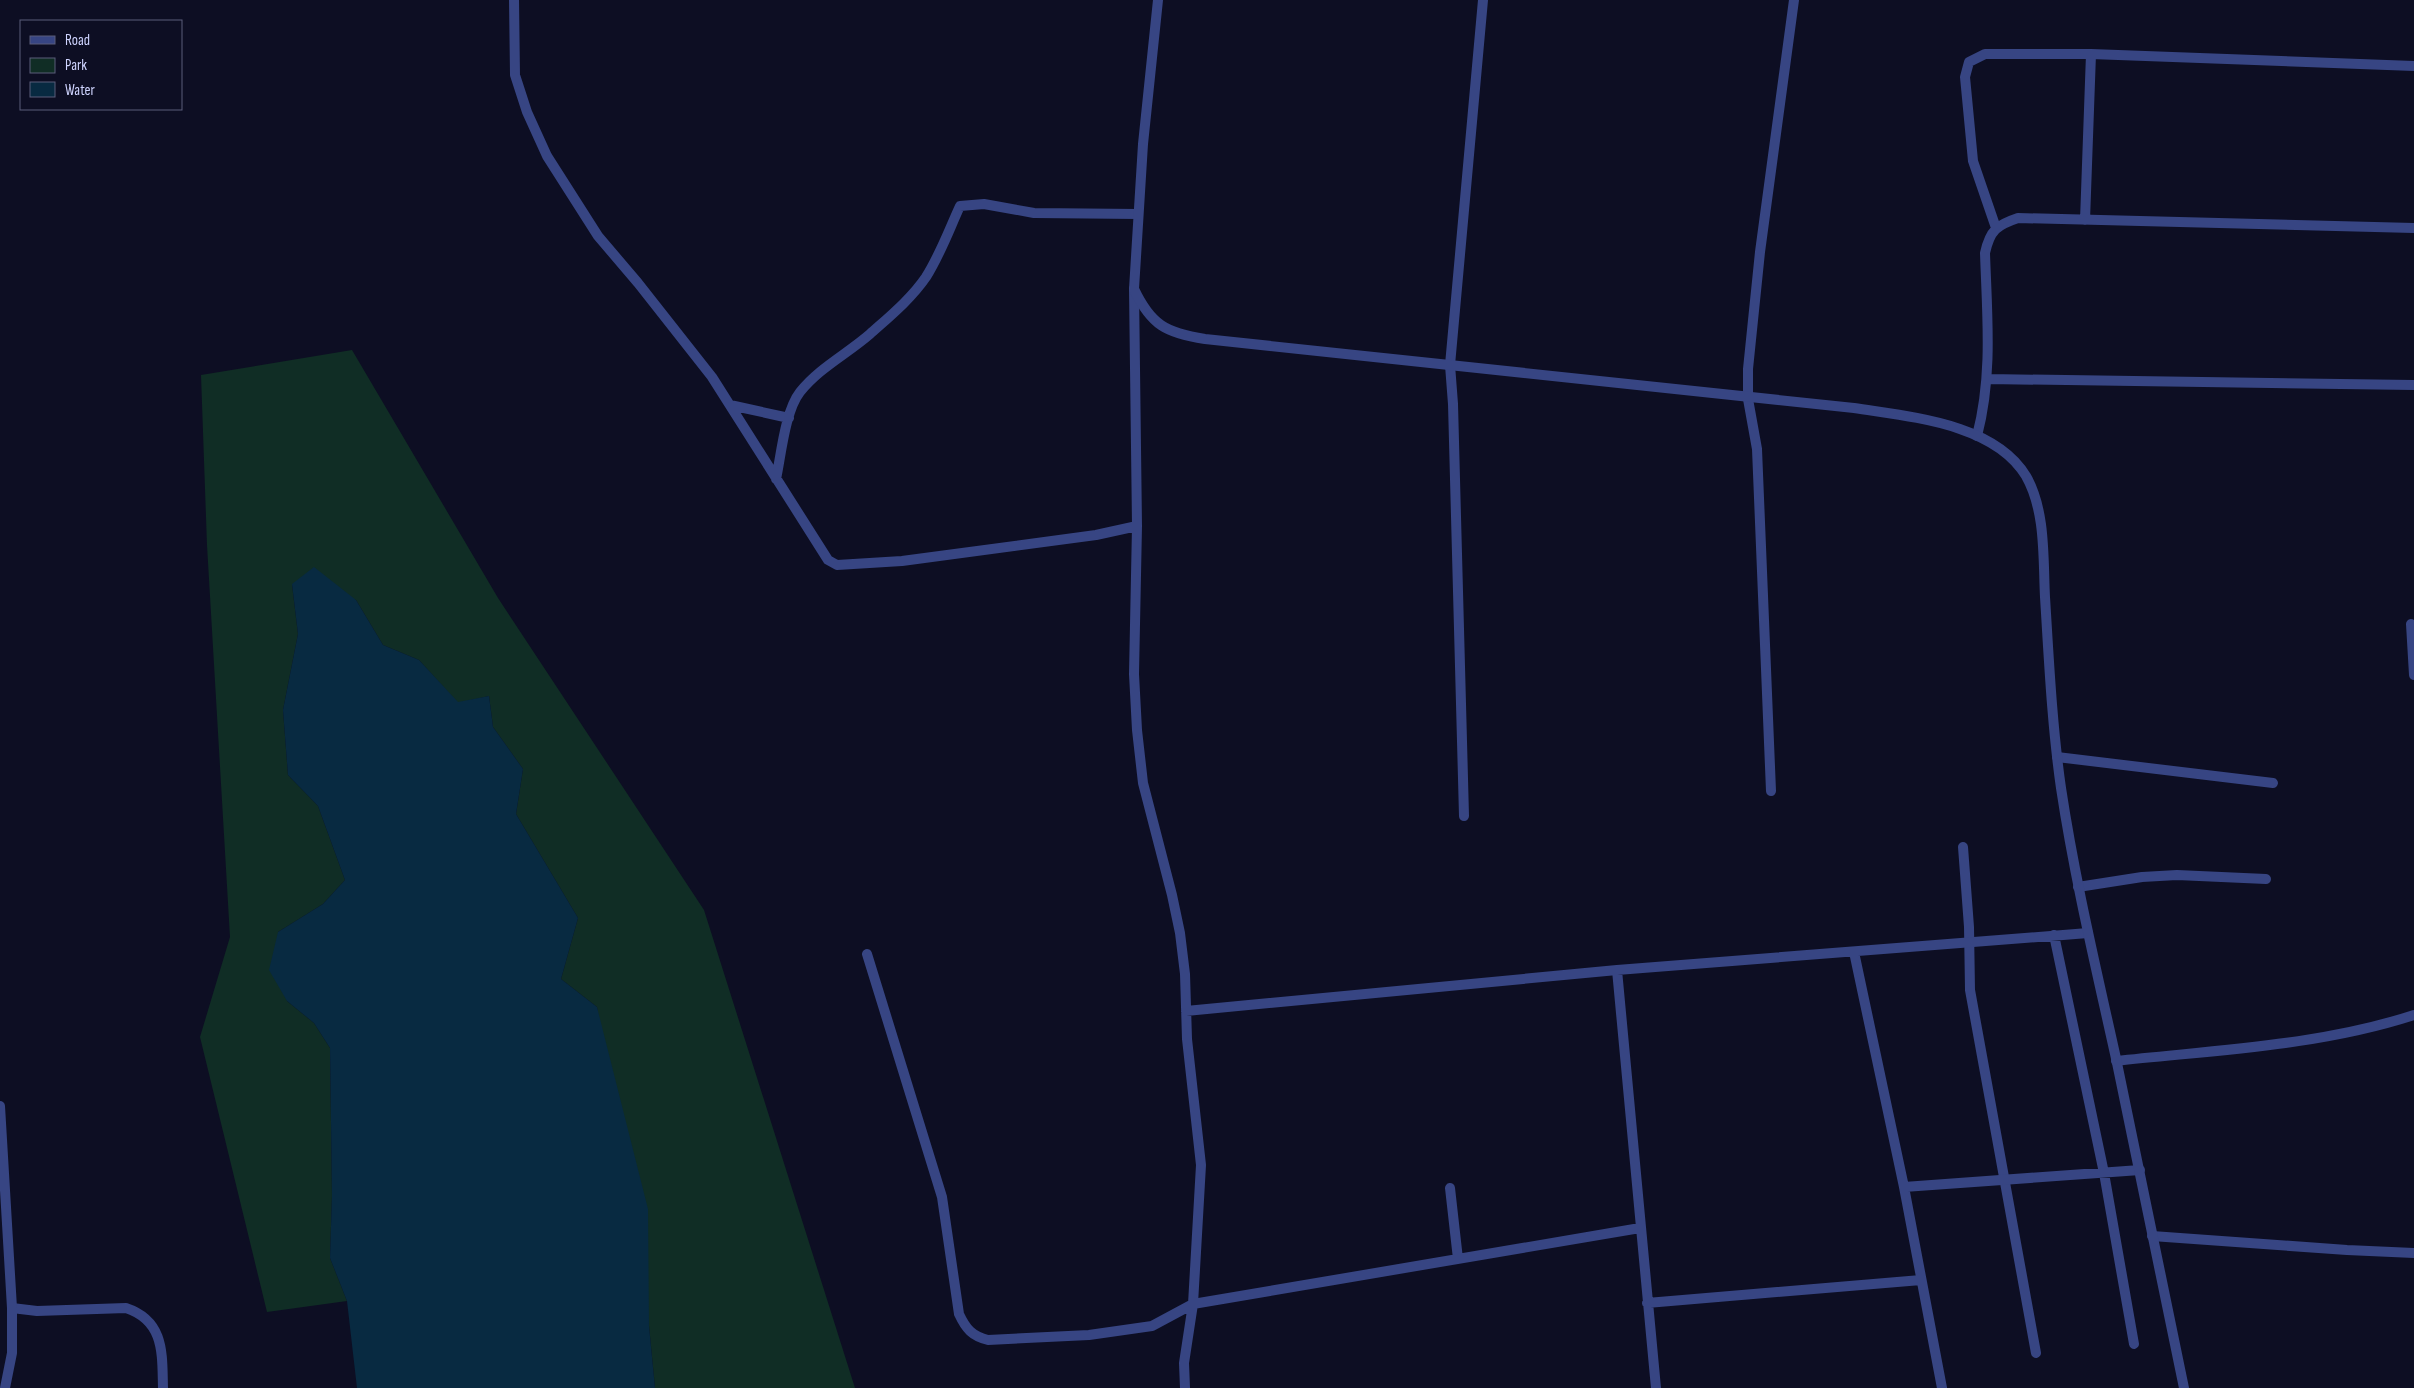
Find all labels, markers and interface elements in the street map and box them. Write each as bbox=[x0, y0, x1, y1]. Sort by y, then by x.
legend bbox=[20, 20, 182, 110]
text: Road bbox=[65, 31, 90, 50]
text: Park bbox=[65, 56, 87, 75]
text: Water bbox=[65, 81, 96, 100]

